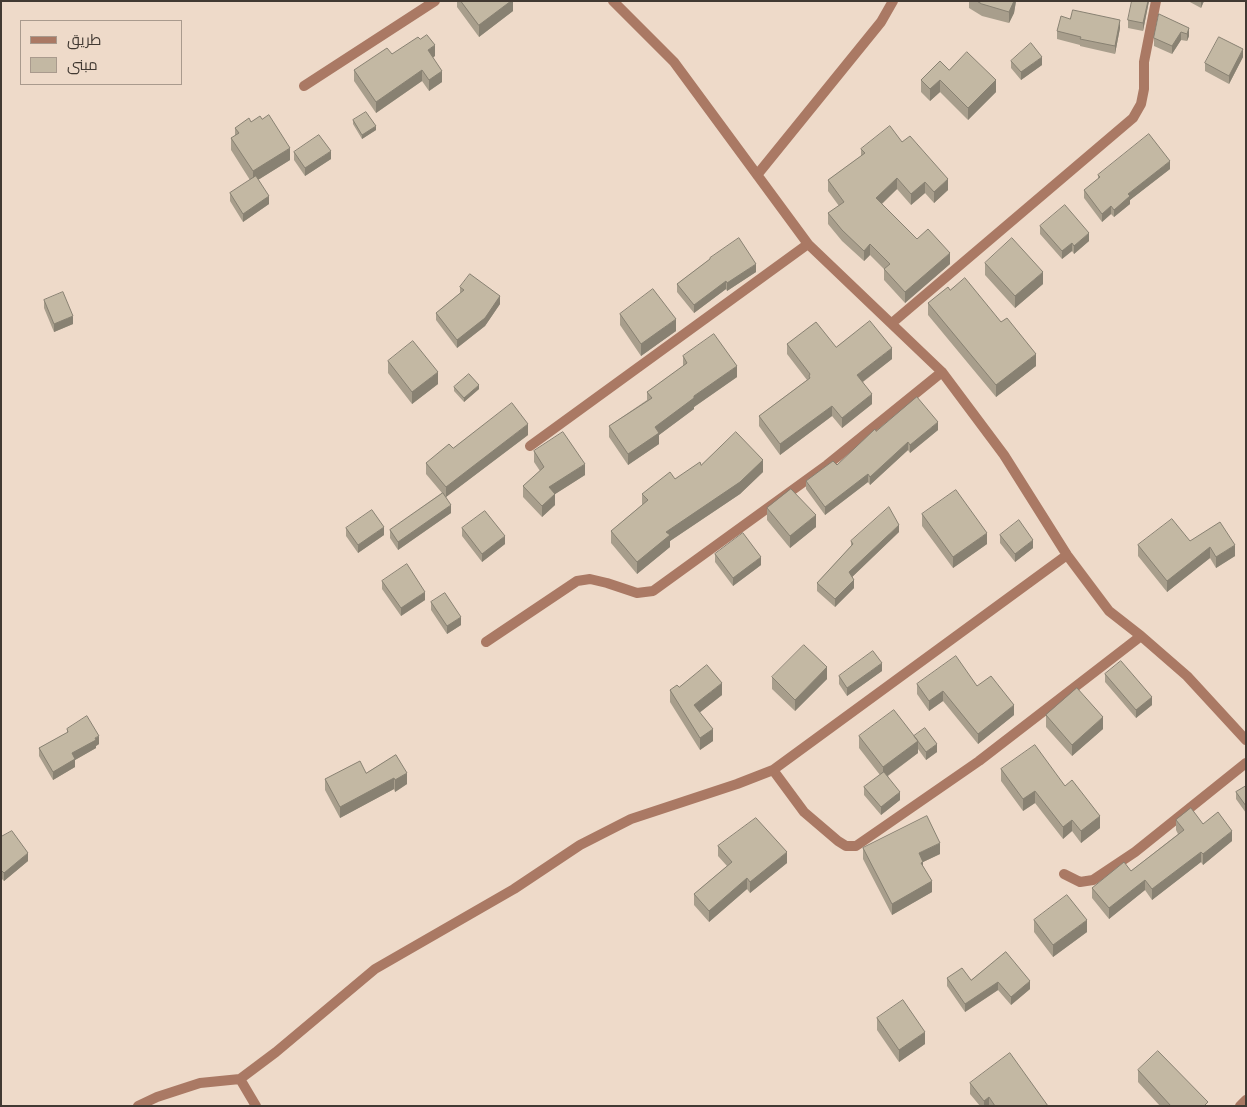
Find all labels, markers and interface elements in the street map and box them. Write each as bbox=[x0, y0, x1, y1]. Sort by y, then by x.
legend bbox=[20, 20, 182, 85]
text: طريق bbox=[67, 31, 101, 49]
text: مبنى bbox=[67, 56, 98, 74]

